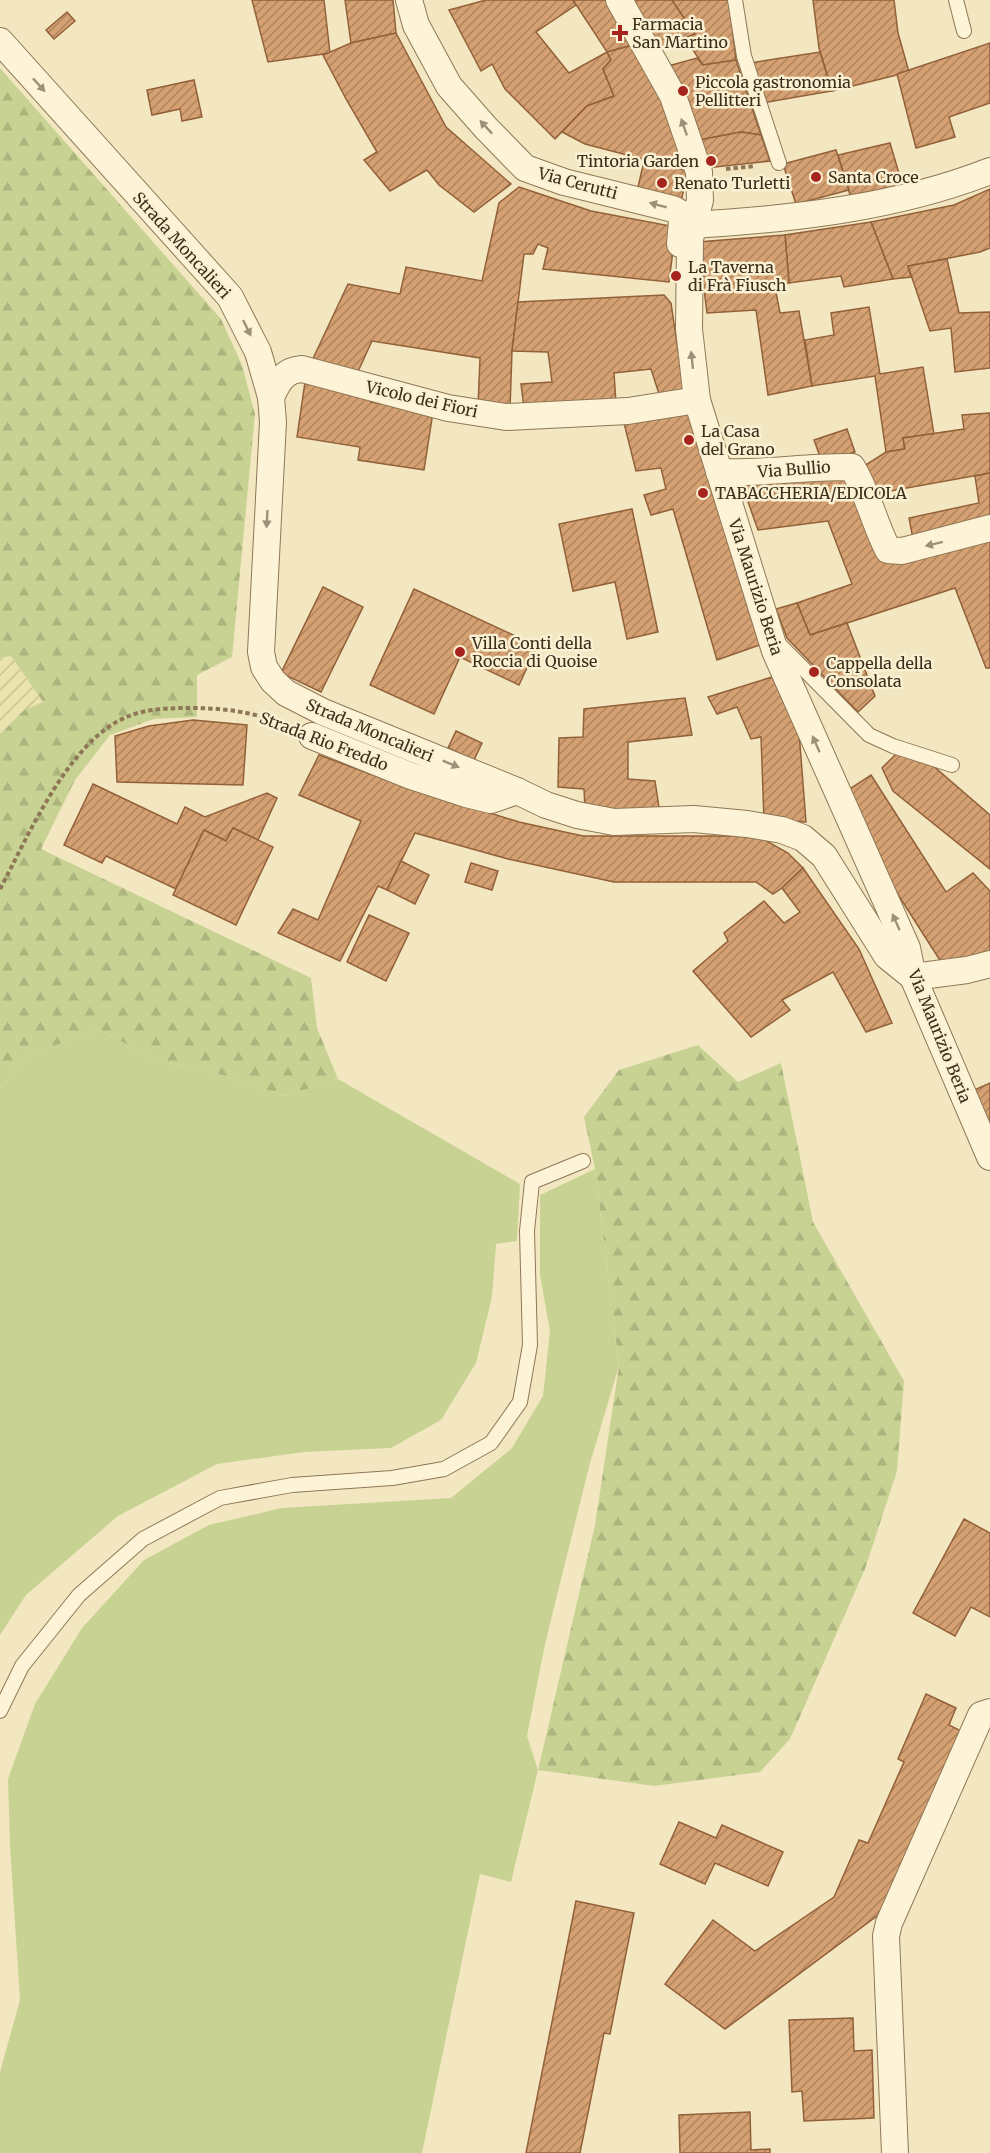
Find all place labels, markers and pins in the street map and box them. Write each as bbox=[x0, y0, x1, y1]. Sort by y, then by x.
place label: Farmacia San Martino bbox=[632, 14, 728, 52]
marker: Farmacia San Martino bbox=[613, 26, 627, 40]
place label: Piccola gastronomia Pellitteri bbox=[695, 72, 851, 110]
marker: Piccola gastronomia Pellitteri bbox=[676, 84, 690, 98]
place label: Tintoria Garden bbox=[577, 151, 699, 171]
marker: Tintoria Garden bbox=[704, 154, 718, 168]
place label: Santa Croce bbox=[828, 167, 919, 187]
marker: Santa Croce bbox=[809, 170, 823, 184]
place label: Renato Turletti bbox=[674, 173, 791, 193]
marker: Renato Turletti bbox=[655, 176, 669, 190]
place label: La Taverna di Frà Fiusch bbox=[688, 257, 787, 295]
marker: La Taverna di Frà Fiusch bbox=[669, 269, 683, 283]
place label: La Casa del Grano bbox=[701, 421, 775, 459]
marker: La Casa del Grano bbox=[682, 433, 696, 447]
place label: TABACCHERIA/EDICOLA bbox=[715, 483, 907, 503]
marker: TABACCHERIA/EDICOLA bbox=[696, 486, 710, 500]
place label: Villa Conti della Roccia di Quoise bbox=[471, 633, 597, 671]
marker: Villa Conti della Roccia di Quoise bbox=[453, 645, 467, 659]
place label: Cappella della Consolata bbox=[826, 653, 933, 691]
marker: Cappella della Consolata bbox=[807, 665, 821, 679]

